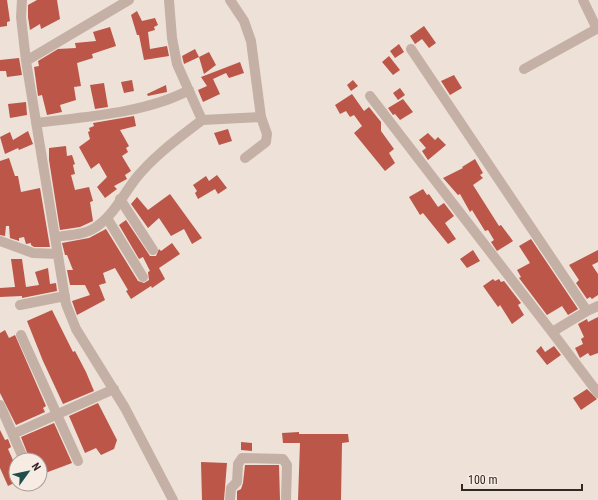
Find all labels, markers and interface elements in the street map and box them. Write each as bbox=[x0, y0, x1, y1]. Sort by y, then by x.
north arrow bbox=[8, 452, 48, 492]
text: N bbox=[29, 460, 43, 473]
scale bar bbox=[462, 466, 582, 492]
text: 100 m bbox=[468, 473, 498, 487]

